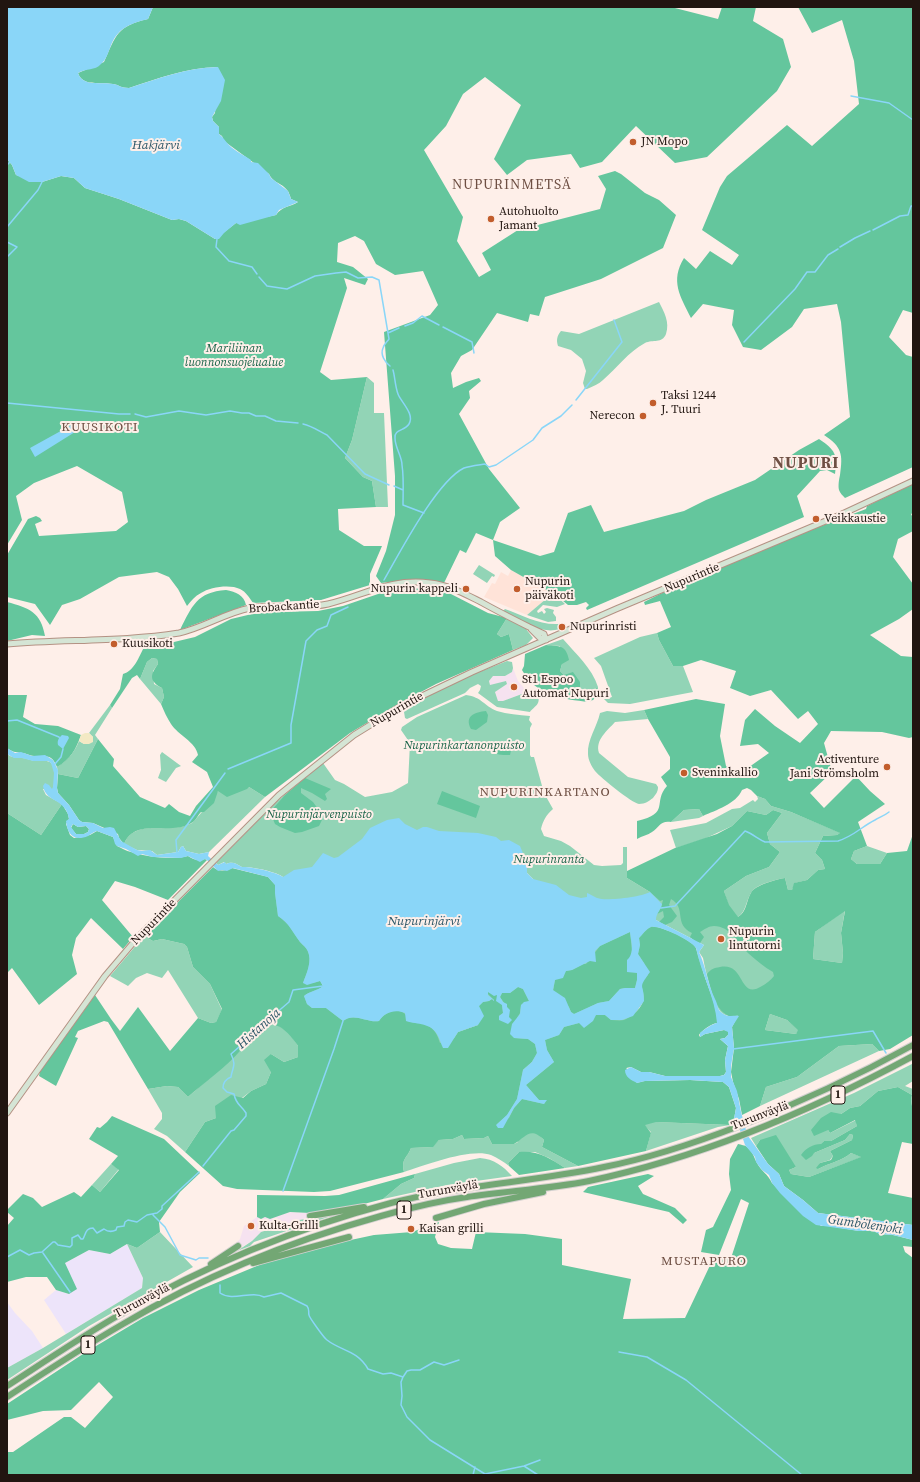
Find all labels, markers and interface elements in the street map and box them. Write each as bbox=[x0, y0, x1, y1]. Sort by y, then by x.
place label: JN Mopo bbox=[641, 135, 688, 149]
marker: JN Mopo bbox=[628, 137, 638, 147]
water label: Hakjärvi bbox=[132, 138, 180, 154]
district label: NUPURINMETSÄ bbox=[452, 177, 572, 193]
place label: Autohuolto Jamant bbox=[499, 205, 559, 233]
marker: Autohuolto Jamant bbox=[486, 214, 496, 224]
park label: Mariliinan luonnonsuojelualue bbox=[185, 342, 283, 370]
place label: Taksi 1244 J. Tuuri bbox=[661, 389, 716, 417]
marker: Taksi 1244 J. Tuuri bbox=[648, 398, 658, 408]
place label: Nerecon bbox=[589, 409, 635, 423]
marker: Nerecon bbox=[638, 411, 648, 421]
district label: KUUSIKOTI bbox=[61, 420, 139, 436]
district label: NUPURI bbox=[772, 454, 840, 474]
place label: Veikkaustie bbox=[824, 512, 886, 526]
marker: Veikkaustie bbox=[811, 514, 821, 524]
street label: Nupurintie bbox=[662, 560, 722, 596]
place label: Nupurin päiväkoti bbox=[525, 575, 574, 603]
place label: Nupurin kappeli bbox=[371, 582, 458, 596]
marker: Nupurin kappeli bbox=[461, 584, 471, 594]
marker: Nupurin päiväkoti bbox=[512, 584, 522, 594]
street label: Brobackantie bbox=[248, 597, 320, 617]
place label: Nupurinristi bbox=[570, 620, 637, 634]
marker: Nupurinristi bbox=[557, 622, 567, 632]
place label: Kuusikoti bbox=[122, 637, 173, 651]
marker: Kuusikoti bbox=[109, 639, 119, 649]
place label: St1 Espoo Automat Nupuri bbox=[522, 673, 609, 701]
marker: St1 Espoo Automat Nupuri bbox=[509, 682, 519, 692]
street label: Nupurintie bbox=[368, 689, 426, 731]
park label: Nupurinkartanonpuisto bbox=[404, 739, 524, 753]
place label: Activenture Jani Strömsholm bbox=[790, 753, 879, 781]
marker: Activenture Jani Strömsholm bbox=[882, 762, 892, 772]
place label: Sveninkallio bbox=[692, 766, 758, 780]
marker: Sveninkallio bbox=[679, 768, 689, 778]
district label: NUPURINKARTANO bbox=[479, 785, 611, 801]
park label: Nupurinjärvenpuisto bbox=[266, 808, 372, 822]
park label: Nupurinranta bbox=[514, 853, 584, 867]
street label: Nupurintie bbox=[128, 896, 180, 948]
water label: Nupurinjärvi bbox=[388, 914, 460, 930]
place label: Nupurin lintutorni bbox=[729, 925, 781, 953]
marker: Nupurin lintutorni bbox=[716, 934, 726, 944]
water label: Histanoja bbox=[234, 1005, 284, 1053]
road number: 1 bbox=[831, 1086, 845, 1104]
street label: Turunväylä bbox=[729, 1098, 791, 1134]
street label: Turunväylä bbox=[417, 1178, 479, 1202]
road number: 1 bbox=[397, 1201, 411, 1219]
water label: Gumbölenjoki bbox=[827, 1212, 903, 1238]
place label: Kulta-Grilli bbox=[259, 1219, 319, 1233]
marker: Kulta-Grilli bbox=[246, 1221, 256, 1231]
place label: Kaisan grilli bbox=[419, 1222, 483, 1236]
marker: Kaisan grilli bbox=[406, 1224, 416, 1234]
district label: MUSTAPURO bbox=[661, 1254, 747, 1270]
street label: Turunväylä bbox=[112, 1280, 172, 1322]
road number: 1 bbox=[81, 1336, 95, 1354]

